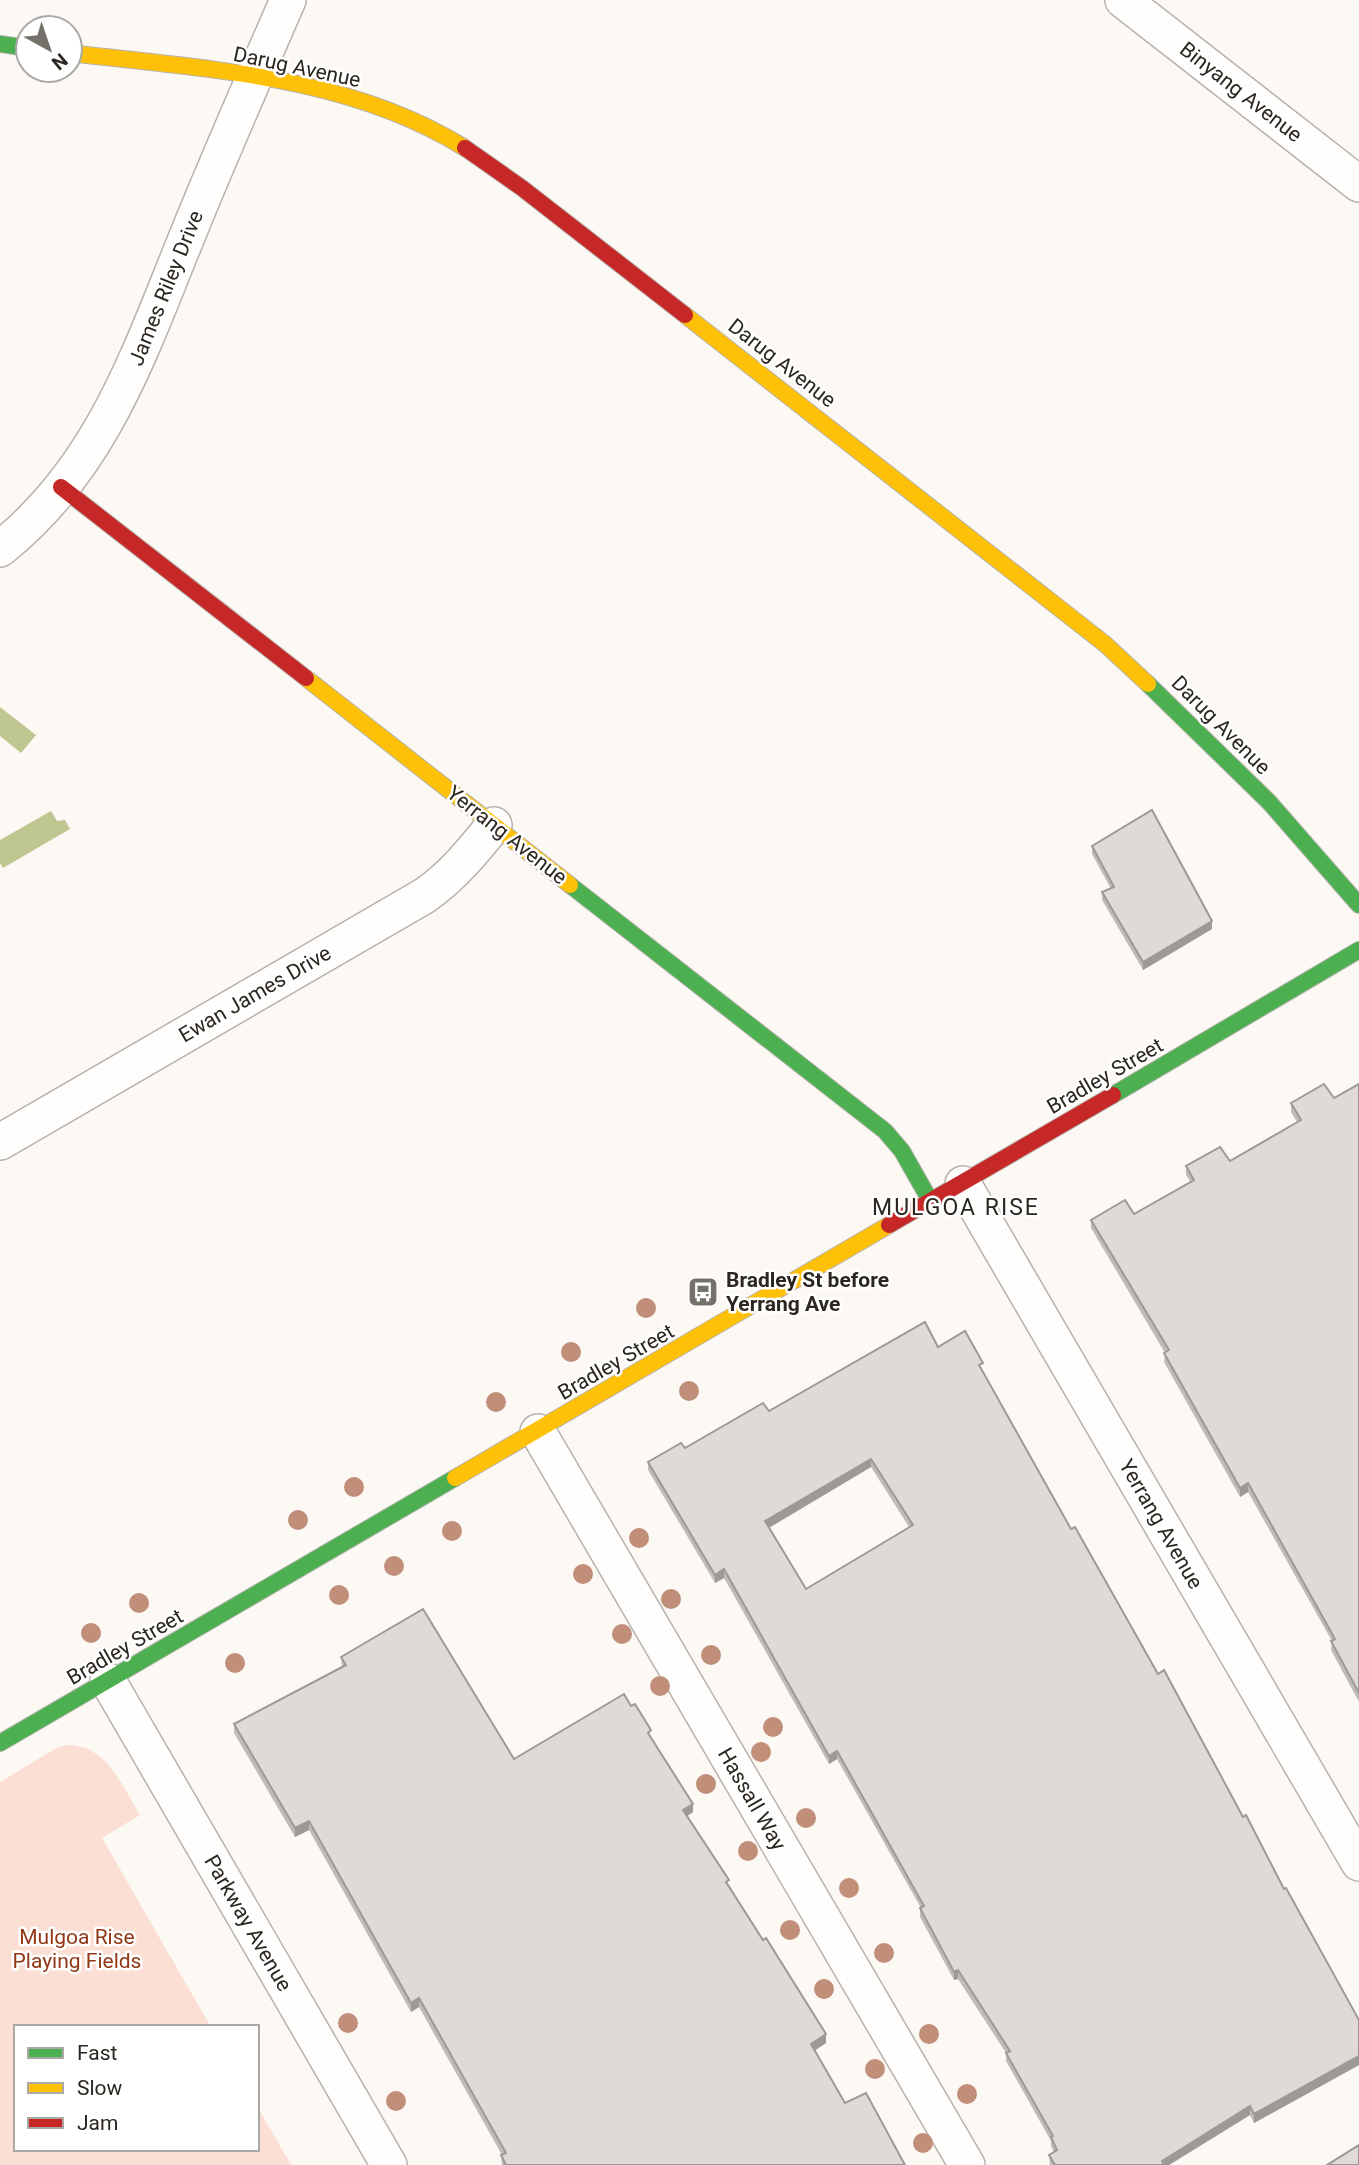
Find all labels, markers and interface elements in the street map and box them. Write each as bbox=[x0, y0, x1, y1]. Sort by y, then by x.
north arrow bbox=[14, 14, 84, 84]
street label: Binyang Avenue bbox=[1175, 37, 1307, 147]
street label: Darug Avenue bbox=[231, 42, 363, 92]
text: N bbox=[47, 49, 72, 75]
street label: James Riley Drive bbox=[124, 207, 208, 369]
street label: Darug Avenue bbox=[724, 314, 840, 412]
street label: Darug Avenue bbox=[1167, 671, 1275, 779]
street label: Yerrang Avenue bbox=[442, 781, 572, 889]
street label: Ewan James Drive bbox=[175, 941, 335, 1047]
street label: Bradley Street bbox=[1043, 1033, 1167, 1119]
district label: MULGOA RISE bbox=[872, 1194, 1040, 1221]
place label: Bradley St before Yerrang Ave bbox=[726, 1268, 889, 1316]
bus stop icon: Bradley St before Yerrang Ave bbox=[686, 1275, 720, 1309]
street label: Bradley Street bbox=[554, 1319, 678, 1405]
street label: Yerrang Avenue bbox=[1114, 1455, 1208, 1593]
street label: Bradley Street bbox=[63, 1604, 187, 1690]
street label: Hassall Way bbox=[713, 1743, 791, 1855]
street label: Parkway Avenue bbox=[199, 1851, 297, 1995]
park label: Mulgoa Rise Playing Fields bbox=[13, 1925, 141, 1973]
legend bbox=[14, 2025, 259, 2151]
text: Fast bbox=[77, 2041, 118, 2065]
text: Slow bbox=[77, 2076, 123, 2100]
text: Jam bbox=[77, 2111, 118, 2135]

